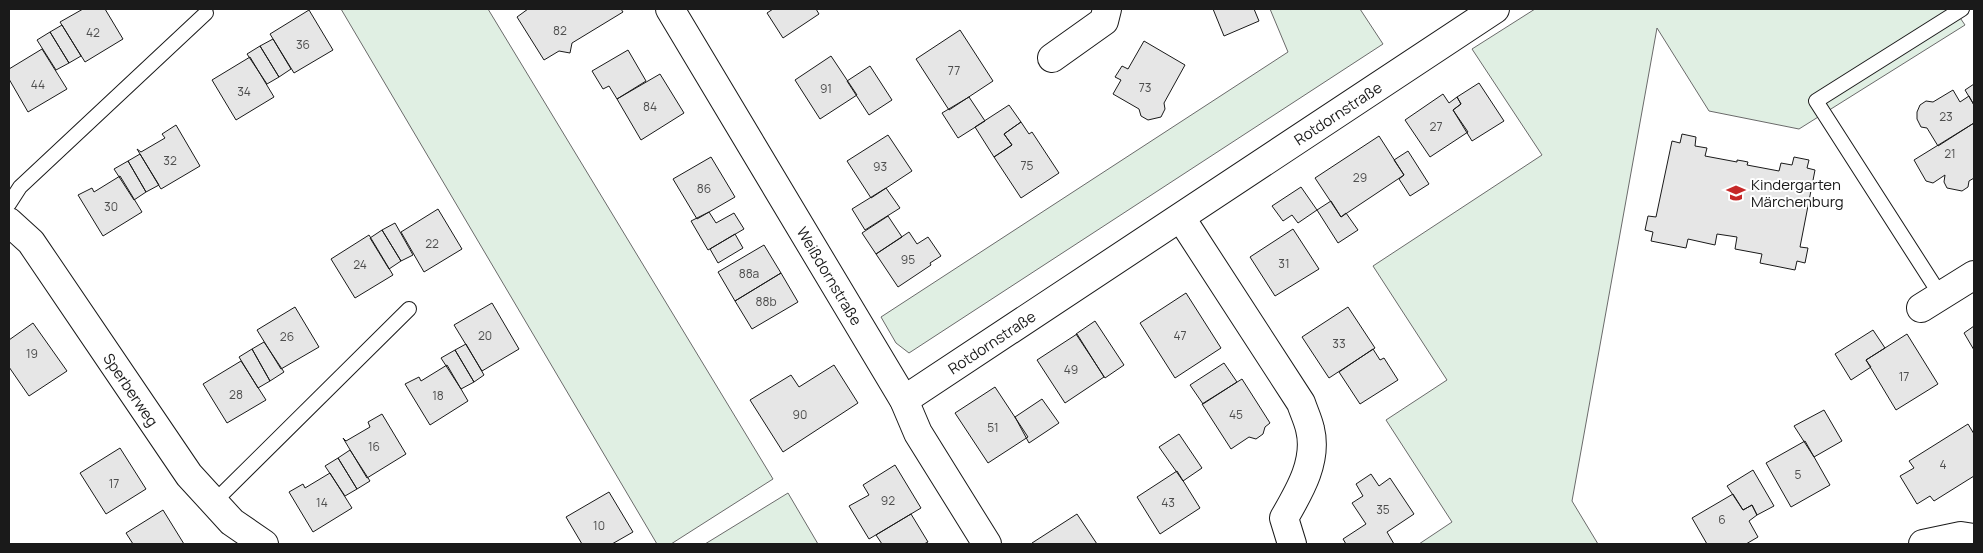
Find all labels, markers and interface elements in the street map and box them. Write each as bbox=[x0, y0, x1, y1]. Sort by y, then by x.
house number: 82 bbox=[553, 22, 567, 39]
house number: 42 bbox=[86, 24, 100, 41]
house number: 36 bbox=[296, 36, 310, 53]
house number: 77 bbox=[948, 62, 960, 79]
house number: 44 bbox=[31, 76, 45, 93]
street label: Rotdornstraße bbox=[1290, 76, 1386, 150]
house number: 73 bbox=[1139, 79, 1151, 96]
house number: 91 bbox=[820, 80, 832, 97]
house number: 34 bbox=[237, 83, 251, 100]
house number: 84 bbox=[643, 98, 657, 115]
house number: 23 bbox=[1939, 108, 1953, 125]
house number: 27 bbox=[1430, 118, 1442, 135]
house number: 21 bbox=[1944, 145, 1956, 162]
house number: 32 bbox=[163, 152, 177, 169]
house number: 75 bbox=[1021, 157, 1034, 174]
house number: 93 bbox=[873, 158, 887, 175]
house number: 29 bbox=[1353, 169, 1367, 186]
place label: Kindergarten Märchenburg bbox=[1751, 174, 1844, 212]
house number: 86 bbox=[697, 180, 711, 197]
school or university icon: Kindergarten Märchenburg bbox=[1725, 182, 1747, 204]
house number: 30 bbox=[104, 198, 118, 215]
street label: Weißdornstraße bbox=[792, 223, 867, 329]
house number: 22 bbox=[425, 235, 439, 252]
house number: 95 bbox=[901, 251, 915, 268]
house number: 31 bbox=[1278, 255, 1290, 272]
house number: 24 bbox=[353, 256, 367, 273]
house number: 88a bbox=[739, 265, 759, 282]
house number: 88b bbox=[755, 293, 777, 310]
street label: Rotdornstraße bbox=[944, 305, 1040, 379]
house number: 20 bbox=[478, 327, 492, 344]
house number: 47 bbox=[1173, 327, 1187, 344]
house number: 26 bbox=[280, 328, 294, 345]
house number: 33 bbox=[1332, 335, 1346, 352]
house number: 19 bbox=[26, 345, 38, 362]
street label: Sperberweg bbox=[99, 349, 163, 430]
house number: 49 bbox=[1064, 361, 1078, 378]
house number: 17 bbox=[1899, 368, 1909, 385]
house number: 28 bbox=[229, 386, 243, 403]
house number: 18 bbox=[432, 387, 444, 404]
house number: 90 bbox=[793, 406, 807, 423]
house number: 45 bbox=[1229, 406, 1243, 423]
house number: 51 bbox=[987, 419, 999, 436]
house number: 16 bbox=[368, 438, 380, 455]
house number: 4 bbox=[1939, 456, 1947, 473]
house number: 5 bbox=[1795, 466, 1802, 483]
house number: 17 bbox=[109, 475, 119, 492]
house number: 92 bbox=[881, 492, 895, 509]
house number: 14 bbox=[316, 494, 328, 511]
house number: 43 bbox=[1161, 494, 1175, 511]
house number: 35 bbox=[1376, 501, 1390, 518]
house number: 6 bbox=[1718, 511, 1726, 528]
house number: 10 bbox=[593, 517, 605, 534]

